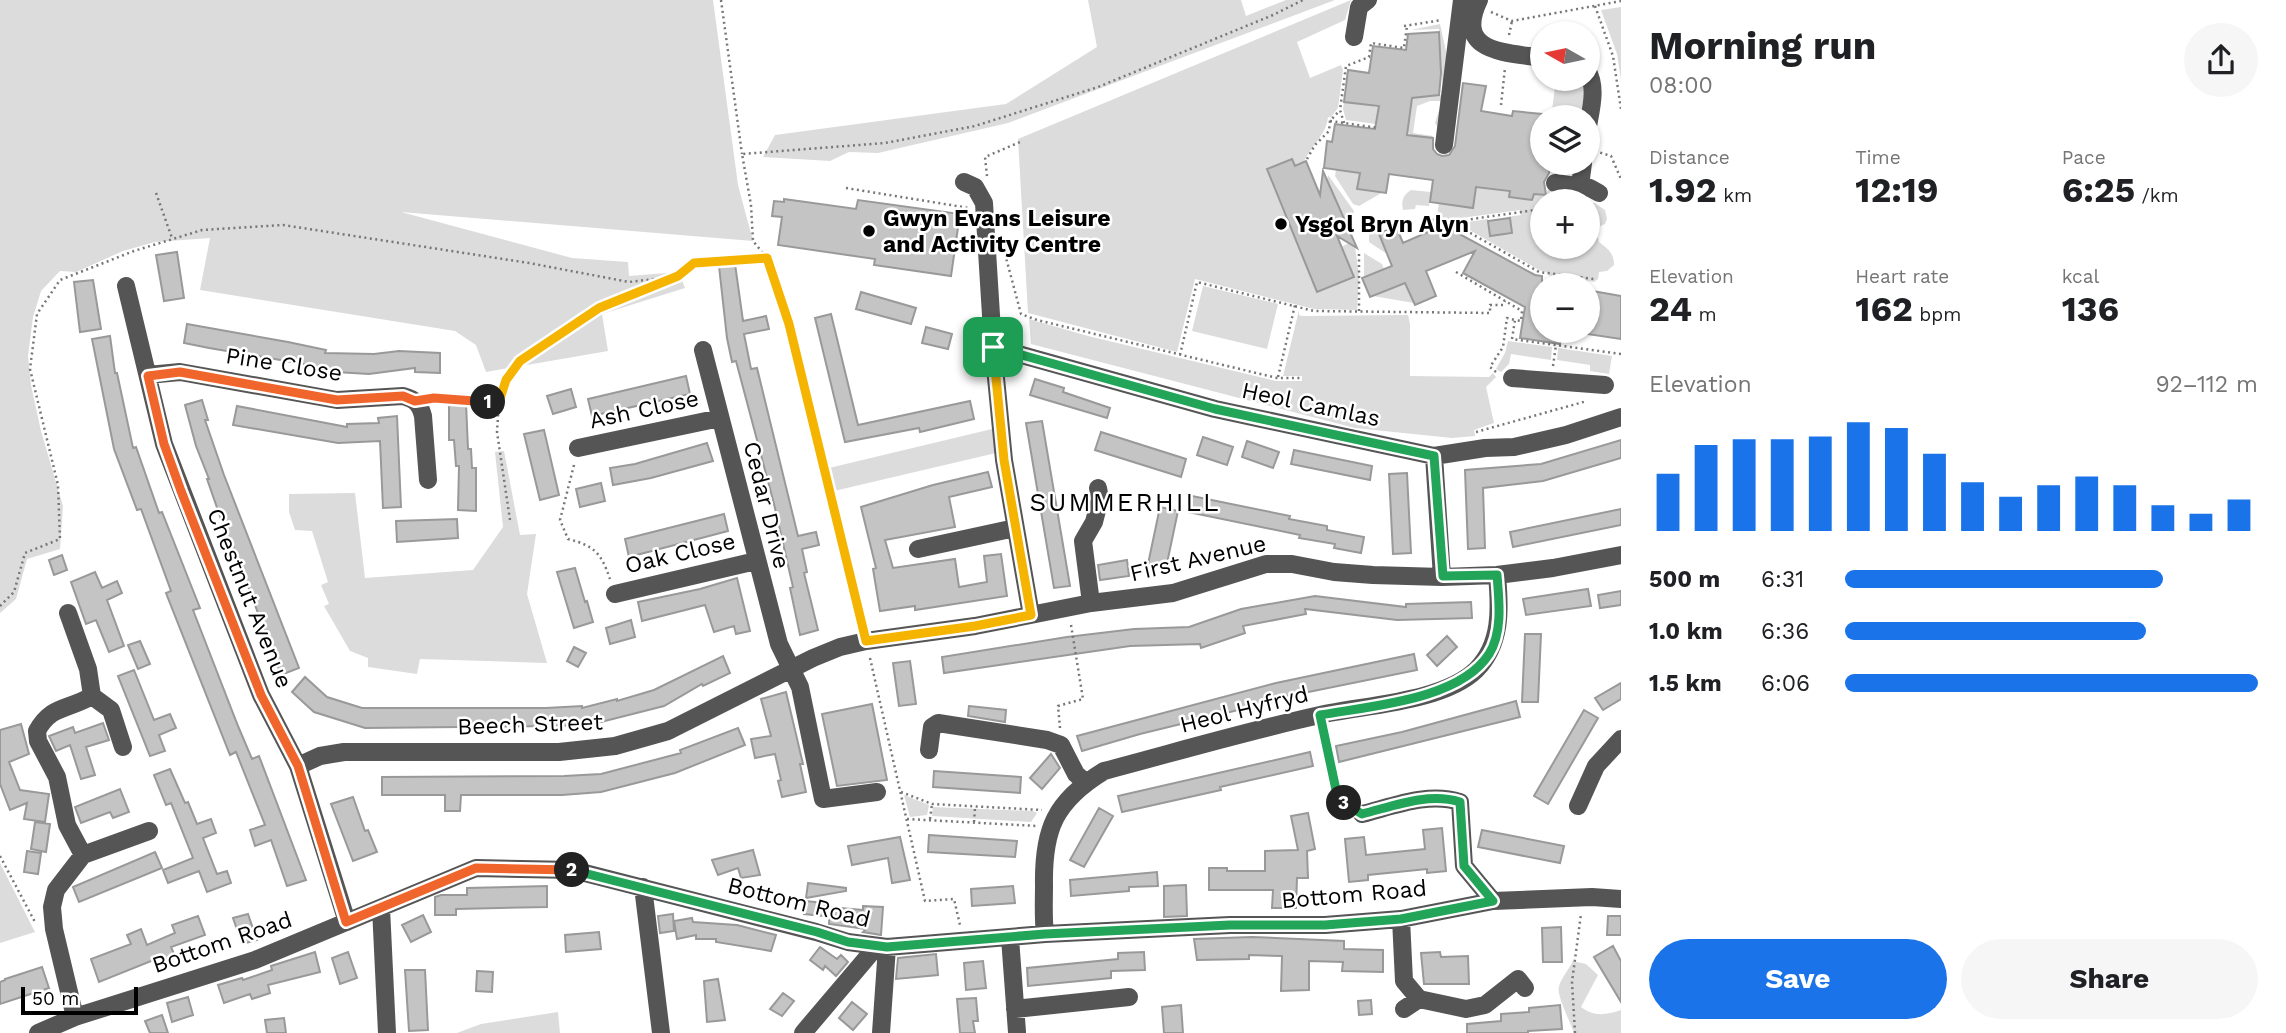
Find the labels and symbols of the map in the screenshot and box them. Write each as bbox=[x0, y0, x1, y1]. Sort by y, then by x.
north arrow bbox=[1530, 21, 1600, 91]
place label: Gwyn Evans Leisure and Activity Centre bbox=[883, 205, 1111, 258]
place label: Ysgol Bryn Alyn bbox=[1295, 211, 1469, 238]
marker: Ysgol Bryn Alyn bbox=[1273, 216, 1289, 232]
marker: Gwyn Evans Leisure and Activity Centre bbox=[861, 223, 877, 239]
pin bbox=[963, 317, 1023, 377]
street label: Pine Close bbox=[224, 342, 344, 387]
street label: Heol Camlas bbox=[1239, 377, 1383, 432]
pin: 1 bbox=[470, 384, 505, 420]
street label: Ash Close bbox=[587, 385, 701, 434]
street label: Cedar Drive bbox=[738, 439, 795, 572]
district label: SUMMERHILL bbox=[1029, 487, 1221, 517]
street label: Chestnut Avenue bbox=[201, 504, 298, 692]
street label: Oak Close bbox=[622, 528, 738, 579]
street label: First Avenue bbox=[1127, 530, 1269, 587]
street label: Heol Hyfryd bbox=[1177, 681, 1311, 738]
street label: Beech Street bbox=[457, 708, 604, 741]
pin: 3 bbox=[1326, 786, 1362, 820]
pin: 2 bbox=[554, 852, 590, 888]
street label: Bottom Road bbox=[725, 872, 873, 933]
street label: Bottom Road bbox=[1280, 875, 1428, 914]
street label: Bottom Road bbox=[149, 906, 296, 979]
scale bar bbox=[21, 984, 138, 1016]

